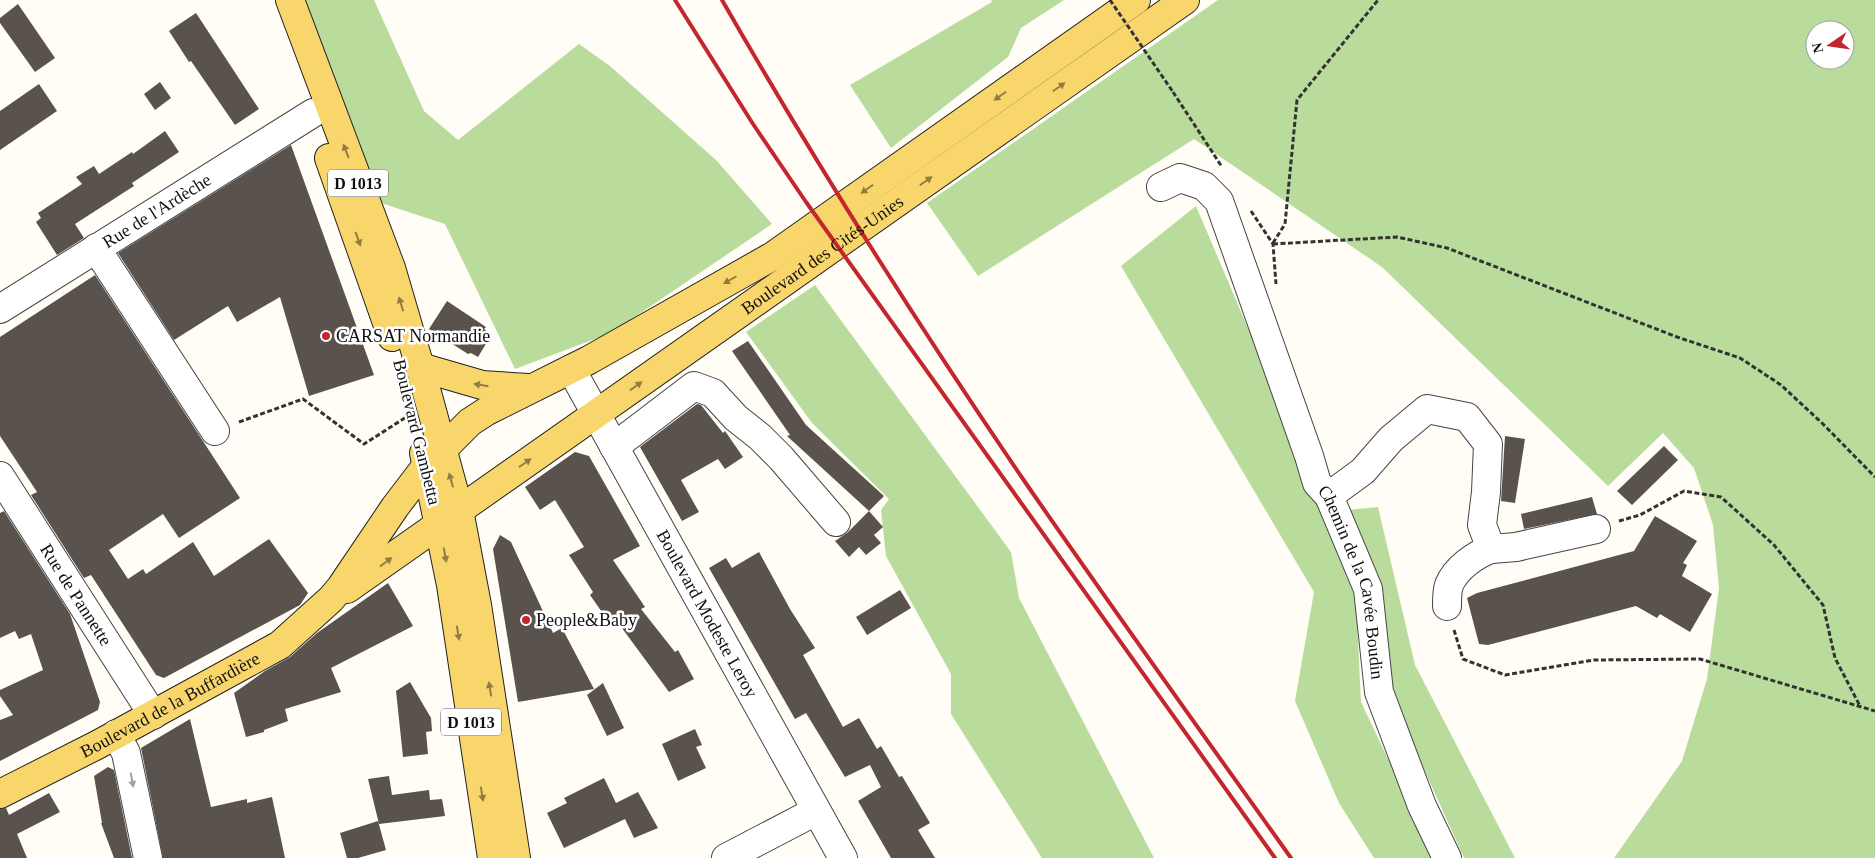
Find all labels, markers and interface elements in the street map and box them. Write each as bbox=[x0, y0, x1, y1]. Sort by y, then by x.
north arrow bbox=[1805, 20, 1855, 70]
text: N bbox=[1809, 41, 1826, 54]
one-way arrow bbox=[1052, 82, 1066, 92]
one-way arrow bbox=[994, 90, 1007, 101]
one-way arrow bbox=[342, 144, 350, 158]
street label: Rue de l'Ardèche bbox=[99, 169, 215, 252]
road number: D 1013 bbox=[328, 170, 388, 197]
one-way arrow bbox=[920, 176, 933, 186]
one-way arrow bbox=[860, 184, 874, 194]
street label: Boulevard des Cités-Unies bbox=[738, 191, 907, 319]
one-way arrow bbox=[355, 232, 362, 247]
one-way arrow bbox=[724, 276, 737, 285]
one-way arrow bbox=[397, 296, 405, 311]
place label: CARSAT Normandie bbox=[336, 326, 490, 346]
marker: CARSAT Normandie bbox=[320, 330, 332, 342]
street label: Boulevard Gambetta bbox=[389, 357, 445, 507]
one-way arrow bbox=[473, 380, 489, 388]
one-way arrow bbox=[629, 380, 642, 391]
one-way arrow bbox=[519, 458, 532, 468]
one-way arrow bbox=[446, 472, 454, 487]
street label: Chemin de la Cavée Boudin bbox=[1314, 481, 1388, 680]
street label: Boulevard Modeste Leroy bbox=[652, 526, 762, 701]
street label: Rue de Pannette bbox=[36, 540, 116, 649]
one-way arrow bbox=[441, 547, 449, 563]
one-way arrow bbox=[379, 556, 392, 567]
place label: People&Baby bbox=[536, 610, 637, 630]
marker: People&Baby bbox=[520, 614, 532, 626]
one-way arrow bbox=[454, 626, 462, 642]
street label: Boulevard de la Buffardière bbox=[77, 648, 263, 762]
one-way arrow bbox=[486, 680, 494, 696]
road number: D 1013 bbox=[441, 709, 501, 736]
one-way arrow bbox=[128, 772, 136, 788]
one-way arrow bbox=[478, 786, 486, 802]

